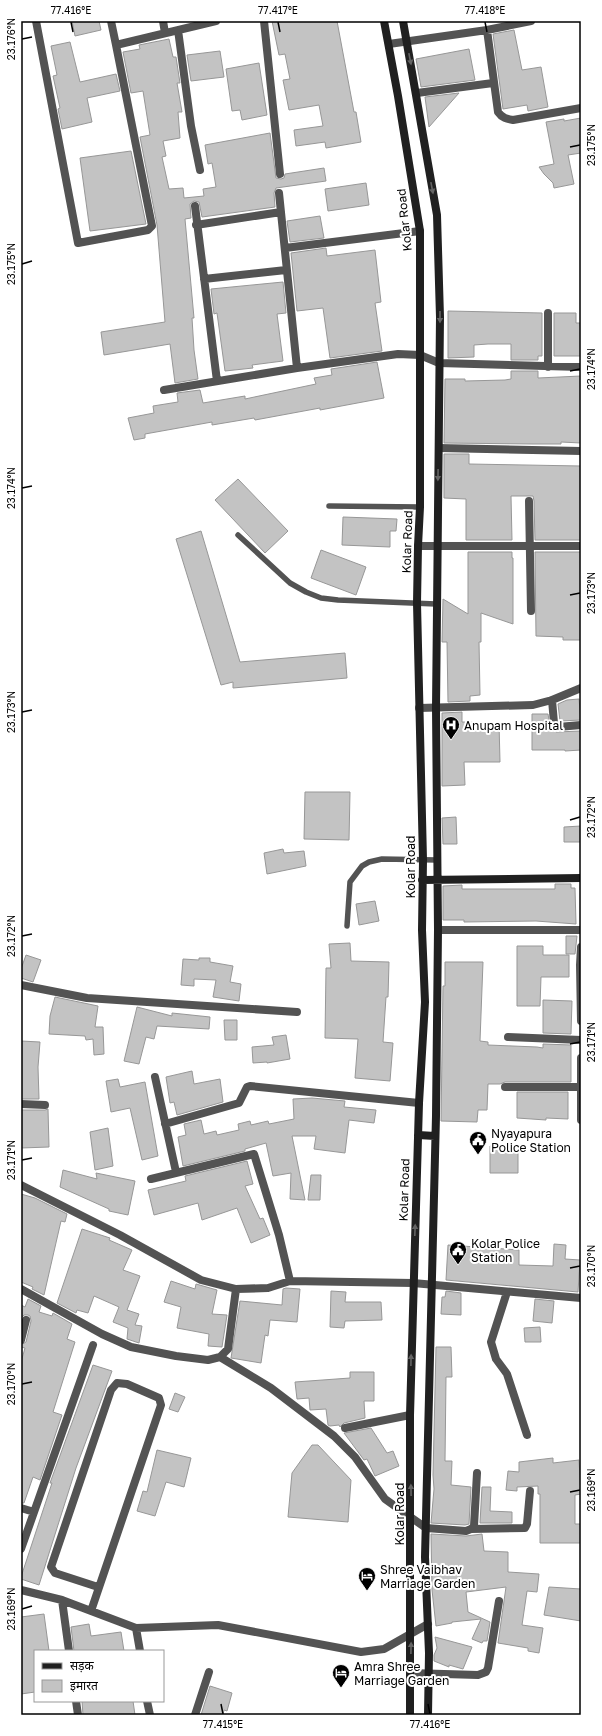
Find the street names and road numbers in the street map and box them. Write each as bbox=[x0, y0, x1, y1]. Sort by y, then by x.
street label: Kolar Road bbox=[393, 188, 415, 252]
street label: Kolar Road bbox=[398, 510, 416, 574]
street label: Kolar Road bbox=[403, 836, 418, 898]
street label: Kolar Road bbox=[395, 1158, 413, 1222]
street label: Kolar Road bbox=[392, 1483, 407, 1545]

